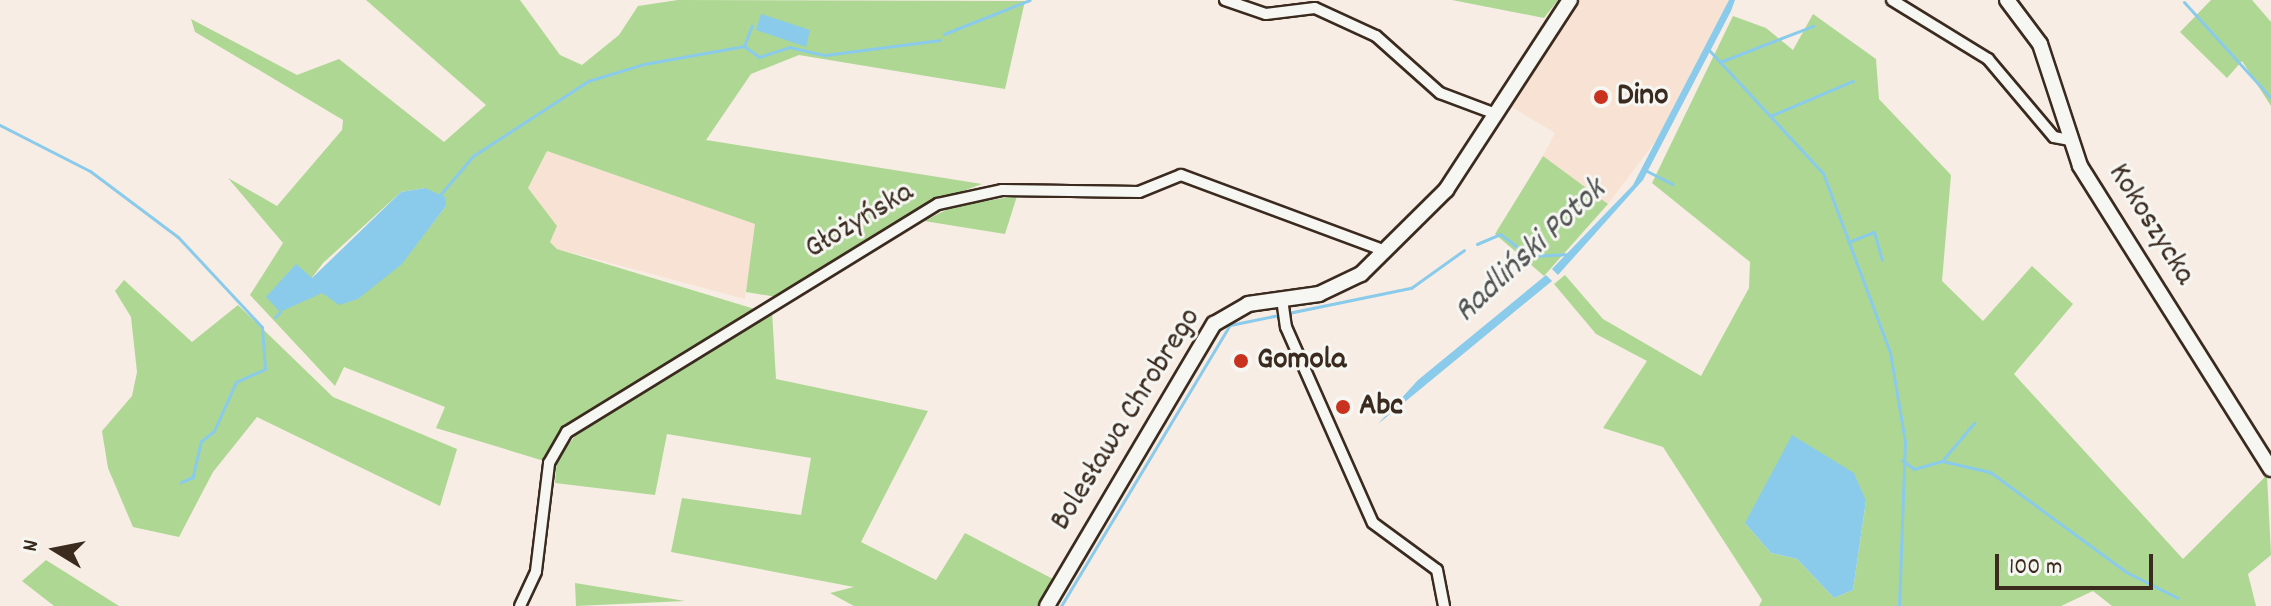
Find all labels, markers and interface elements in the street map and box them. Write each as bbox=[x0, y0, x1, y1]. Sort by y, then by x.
place label: Dino bbox=[1617, 78, 1668, 116]
marker: Dino bbox=[1592, 88, 1610, 106]
street label: Kokoszycka bbox=[2098, 157, 2202, 293]
water label: Radliński Potok bbox=[1447, 171, 1615, 333]
street label: Głożyńska bbox=[799, 175, 921, 269]
street label: Bolesława Chrobrego bbox=[1043, 302, 1211, 538]
place label: Gomola bbox=[1257, 342, 1346, 380]
marker: Gomola bbox=[1232, 352, 1250, 370]
place label: Abc bbox=[1359, 388, 1403, 426]
marker: Abc bbox=[1334, 398, 1352, 416]
north arrow bbox=[16, 510, 96, 590]
text: N bbox=[16, 538, 48, 554]
scale bar bbox=[1999, 538, 2157, 588]
text: 100 m bbox=[2009, 551, 2062, 585]

